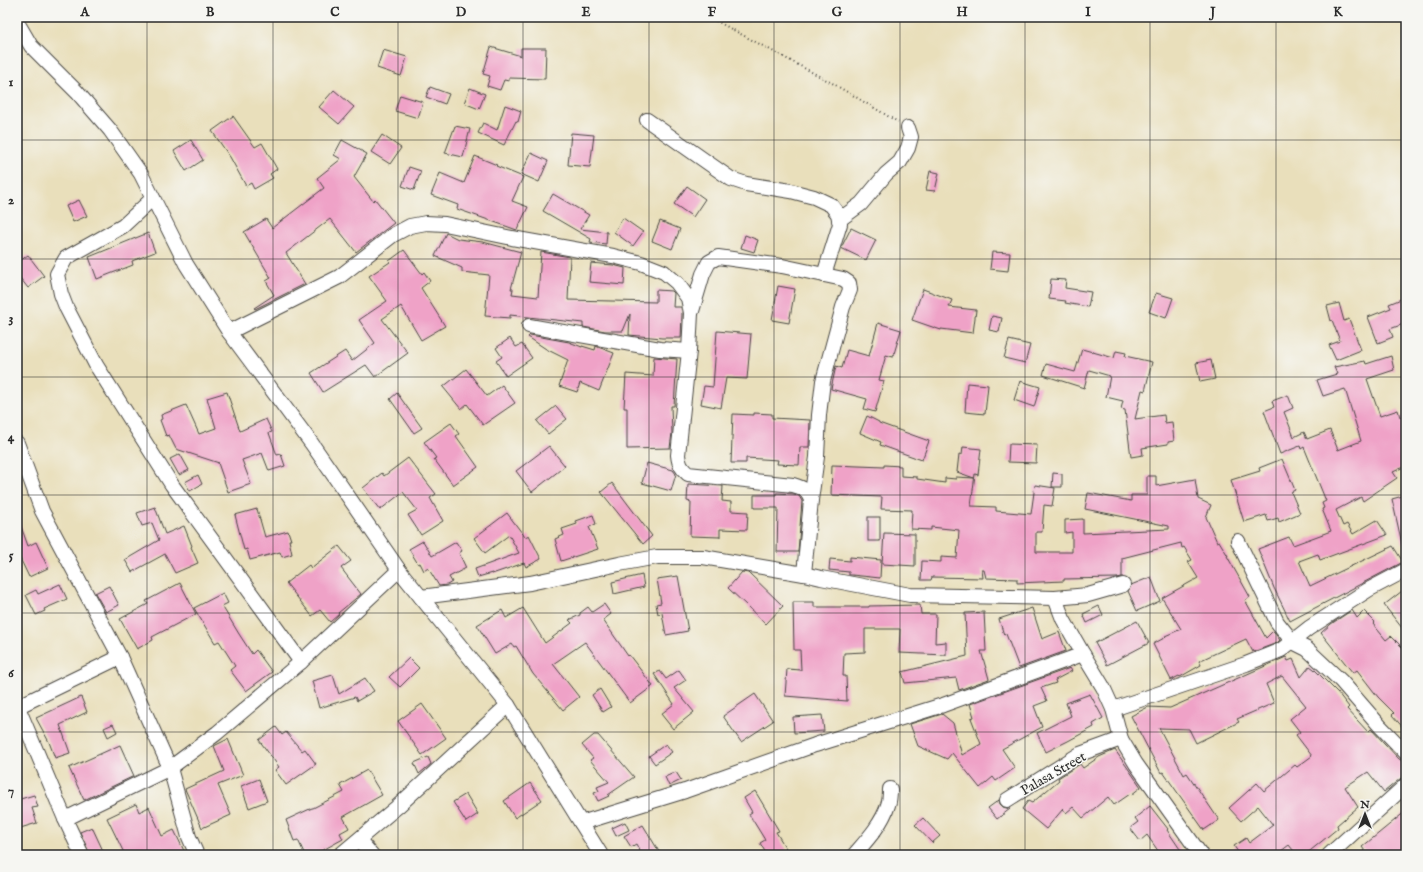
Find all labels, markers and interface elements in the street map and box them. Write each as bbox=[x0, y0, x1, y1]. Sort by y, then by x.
text: A bbox=[80, 4, 91, 21]
text: B bbox=[206, 4, 215, 21]
text: C bbox=[330, 4, 340, 21]
text: D bbox=[456, 4, 467, 21]
text: E bbox=[581, 4, 591, 21]
text: F bbox=[708, 4, 717, 21]
text: G bbox=[832, 4, 843, 21]
text: H bbox=[956, 4, 968, 21]
text: I bbox=[1085, 4, 1091, 21]
text: J bbox=[1208, 4, 1216, 21]
text: K bbox=[1333, 4, 1343, 21]
text: 1 bbox=[9, 74, 14, 91]
text: 2 bbox=[8, 192, 14, 209]
text: 3 bbox=[9, 310, 14, 327]
text: 4 bbox=[8, 429, 15, 446]
text: 5 bbox=[9, 547, 14, 564]
text: 6 bbox=[8, 665, 14, 682]
street label: Palasa Street bbox=[1017, 748, 1090, 800]
text: 7 bbox=[8, 783, 14, 800]
north arrow bbox=[1345, 794, 1385, 834]
text: N bbox=[1359, 798, 1370, 812]

